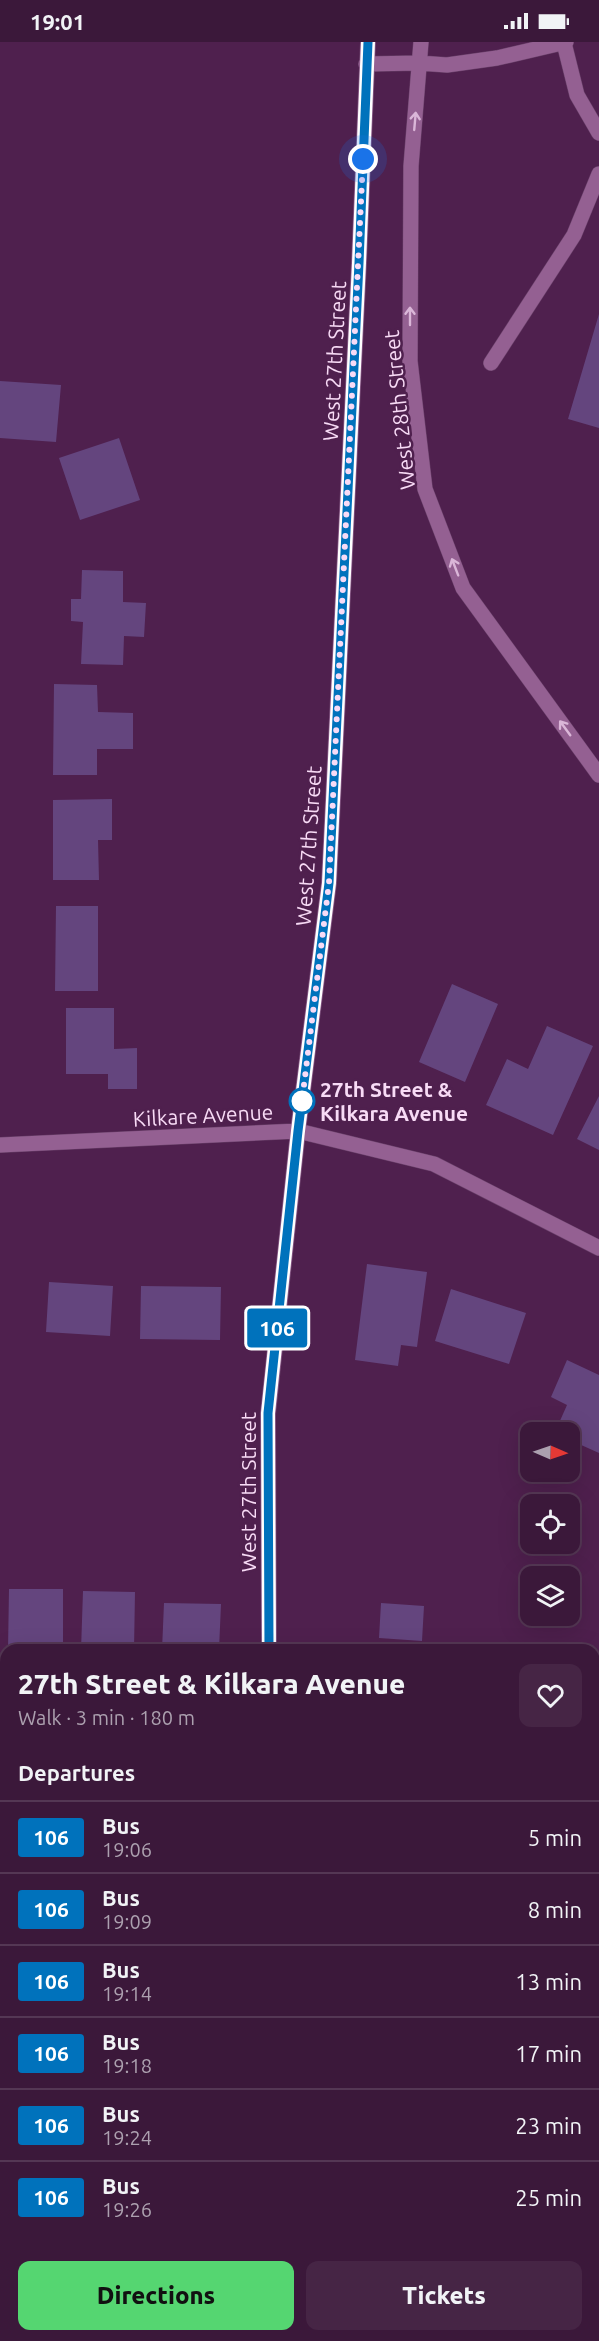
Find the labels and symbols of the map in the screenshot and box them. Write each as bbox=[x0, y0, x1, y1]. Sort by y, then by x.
one-way arrow bbox=[409, 112, 420, 131]
your location bbox=[348, 144, 378, 174]
street label: West 27th Street bbox=[318, 280, 350, 442]
one-way arrow bbox=[404, 306, 416, 326]
street label: West 28th Street bbox=[379, 329, 419, 491]
one-way arrow bbox=[449, 559, 460, 577]
one-way arrow bbox=[559, 720, 571, 736]
street label: West 27th Street bbox=[290, 765, 326, 927]
place label: 27th Street & Kilkara Avenue bbox=[320, 1077, 468, 1125]
marker: 27th Street & Kilkara Avenue bbox=[289, 1088, 315, 1114]
street label: Kilkare Avenue bbox=[132, 1099, 274, 1131]
line badge: 106 bbox=[242, 1308, 312, 1348]
street label: West 27th Street bbox=[236, 1412, 260, 1572]
north arrow bbox=[520, 1422, 580, 1482]

